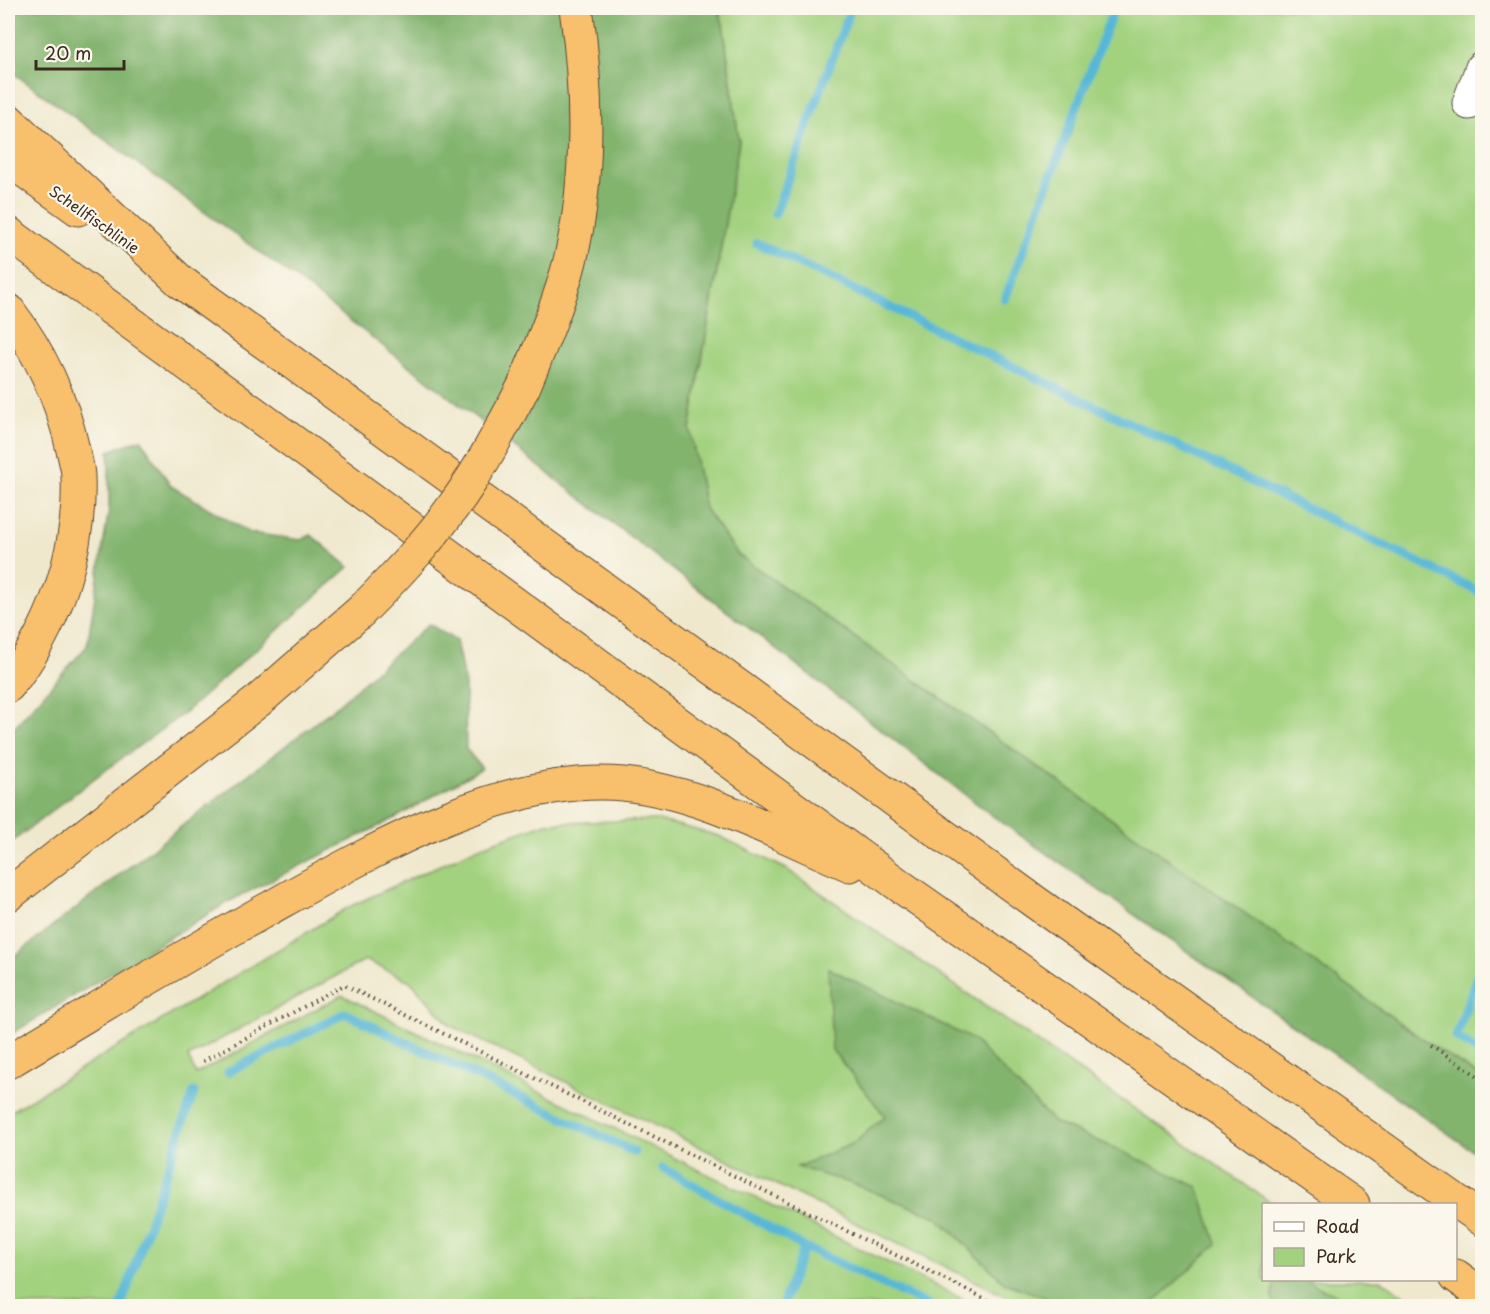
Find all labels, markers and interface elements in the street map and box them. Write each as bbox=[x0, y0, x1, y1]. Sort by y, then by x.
scale bar bbox=[36, 33, 124, 71]
text: 20 m bbox=[45, 39, 91, 66]
street label: Schellfischlinie bbox=[45, 179, 145, 259]
legend bbox=[1262, 1203, 1457, 1281]
text: Road bbox=[1316, 1212, 1360, 1239]
text: Park bbox=[1316, 1242, 1356, 1269]

